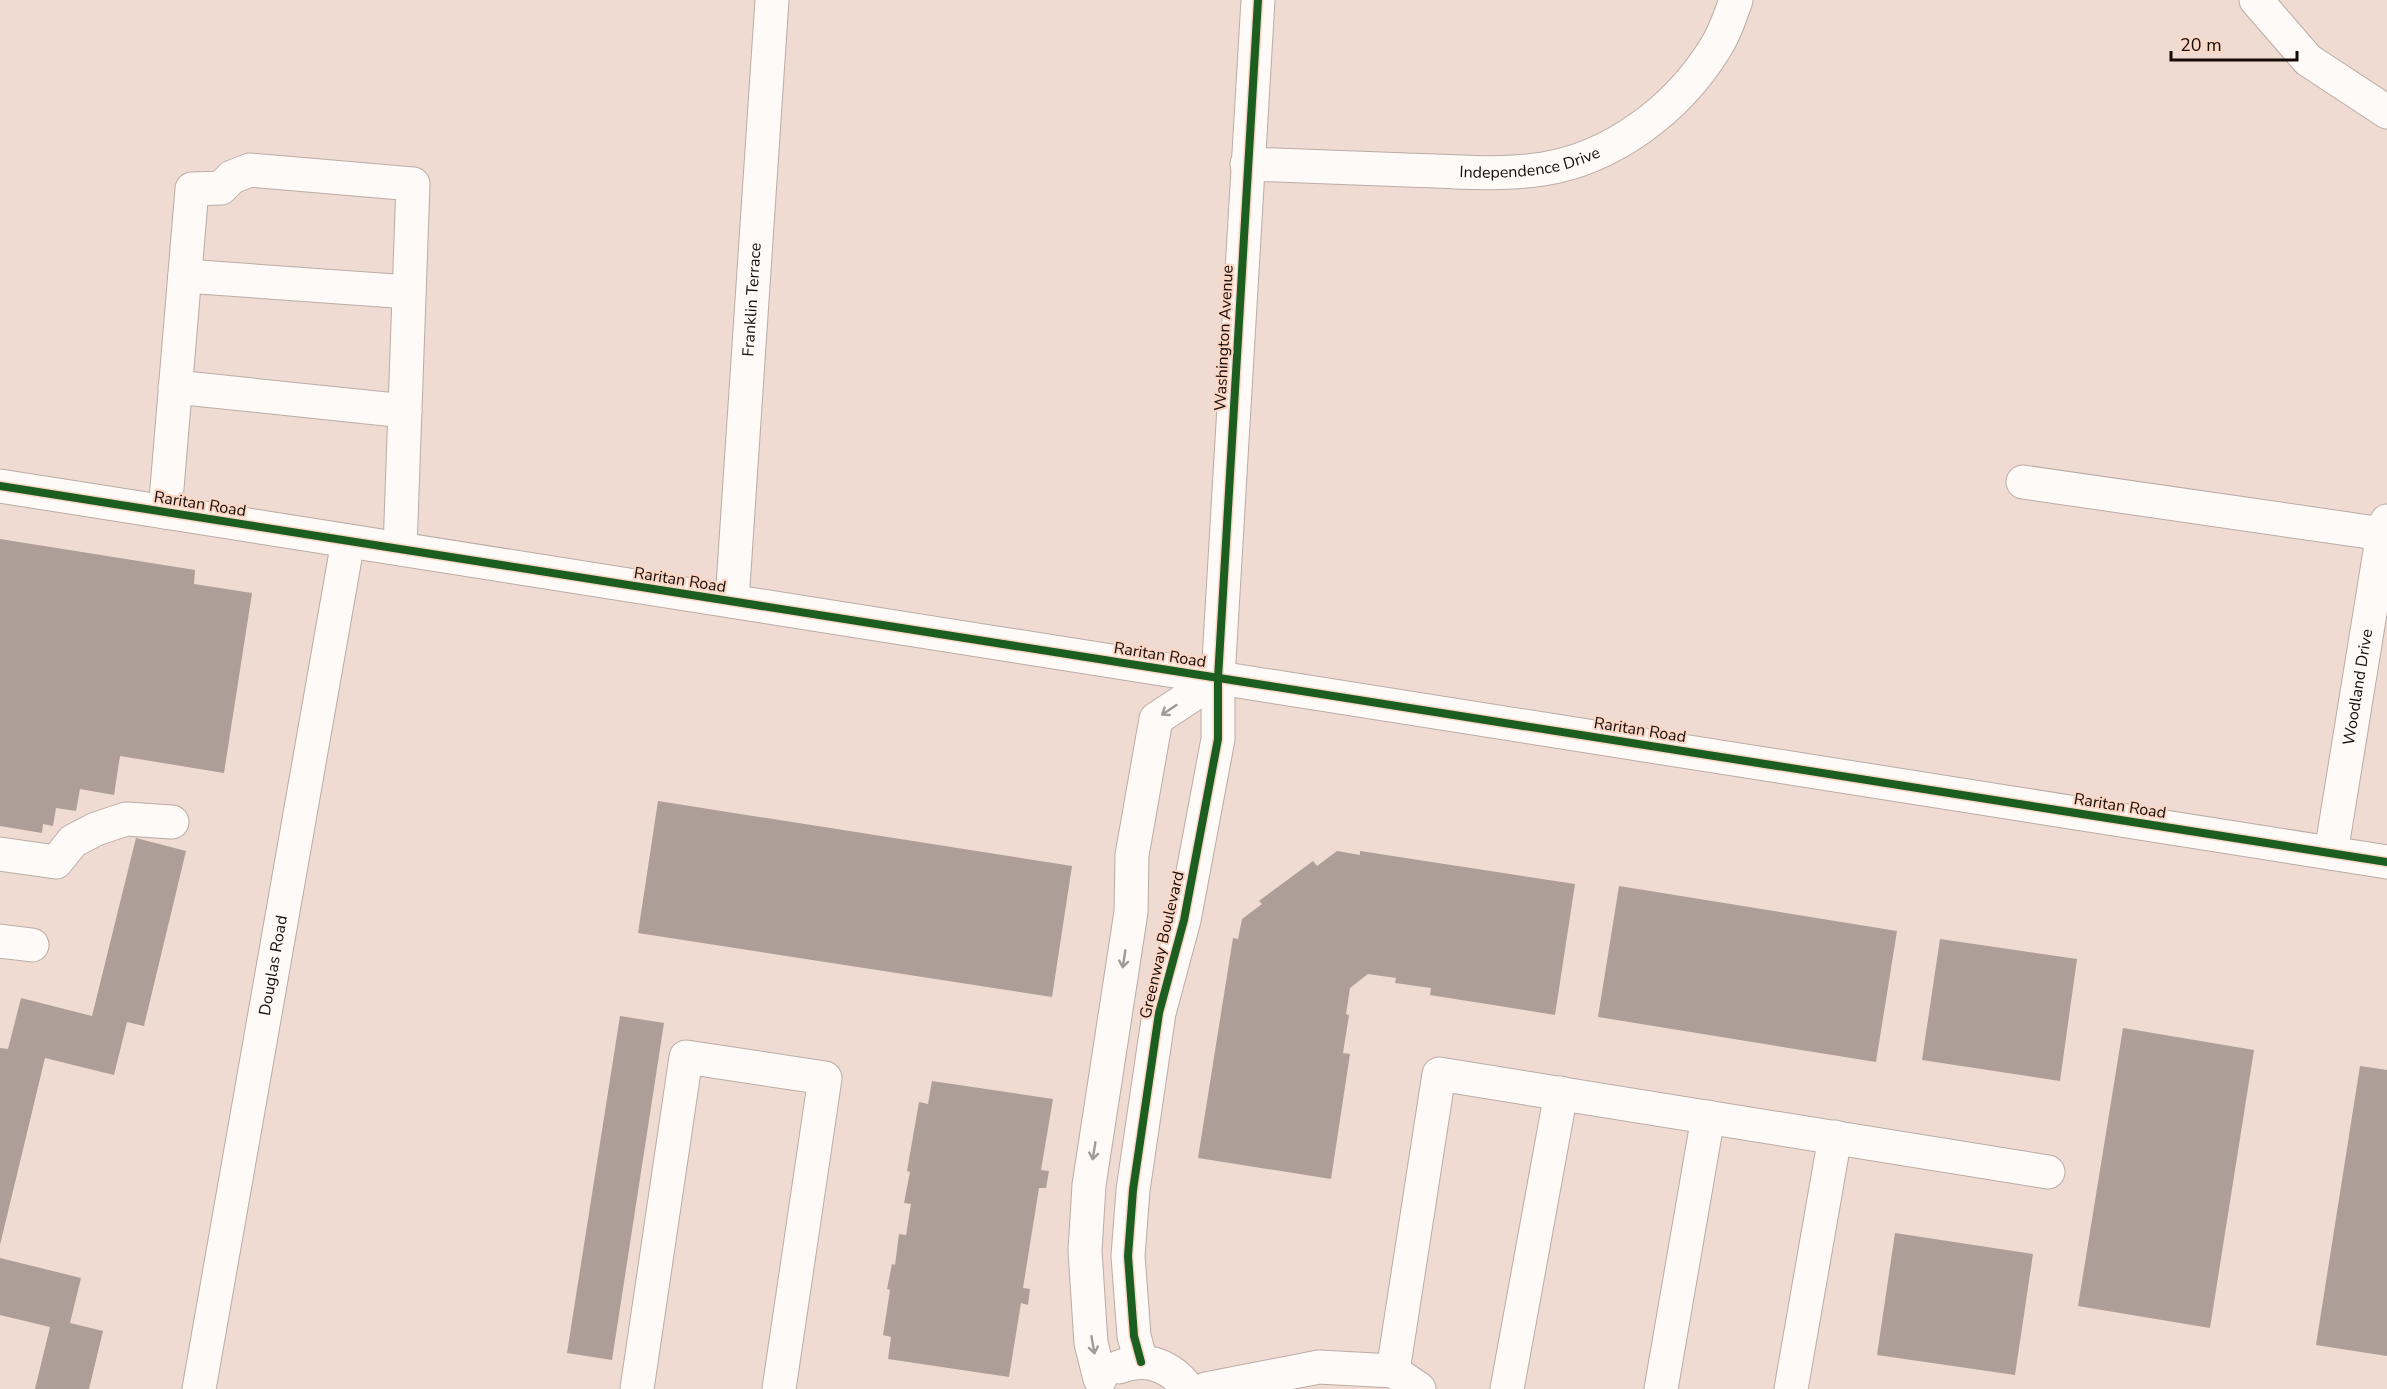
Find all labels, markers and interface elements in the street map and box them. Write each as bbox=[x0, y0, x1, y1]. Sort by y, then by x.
scale bar bbox=[2171, 24, 2297, 62]
text: 20 m bbox=[2180, 33, 2222, 57]
street label: Independence Drive bbox=[1459, 142, 1604, 184]
street label: Franklin Terrace bbox=[737, 242, 767, 357]
street label: Washington Avenue bbox=[1209, 264, 1239, 412]
street label: Raritan Road bbox=[152, 486, 248, 522]
street label: Raritan Road bbox=[632, 562, 728, 598]
street label: Woodland Drive bbox=[2338, 627, 2378, 747]
street label: Raritan Road bbox=[1112, 637, 1208, 673]
one-way arrow bbox=[1161, 704, 1178, 716]
street label: Raritan Road bbox=[1592, 712, 1688, 748]
street label: Raritan Road bbox=[2072, 788, 2168, 824]
street label: Greenway Boulevard bbox=[1134, 869, 1190, 1021]
street label: Douglas Road bbox=[254, 914, 293, 1017]
one-way arrow bbox=[1118, 948, 1129, 968]
one-way arrow bbox=[1088, 1141, 1099, 1161]
one-way arrow bbox=[1087, 1335, 1098, 1355]

